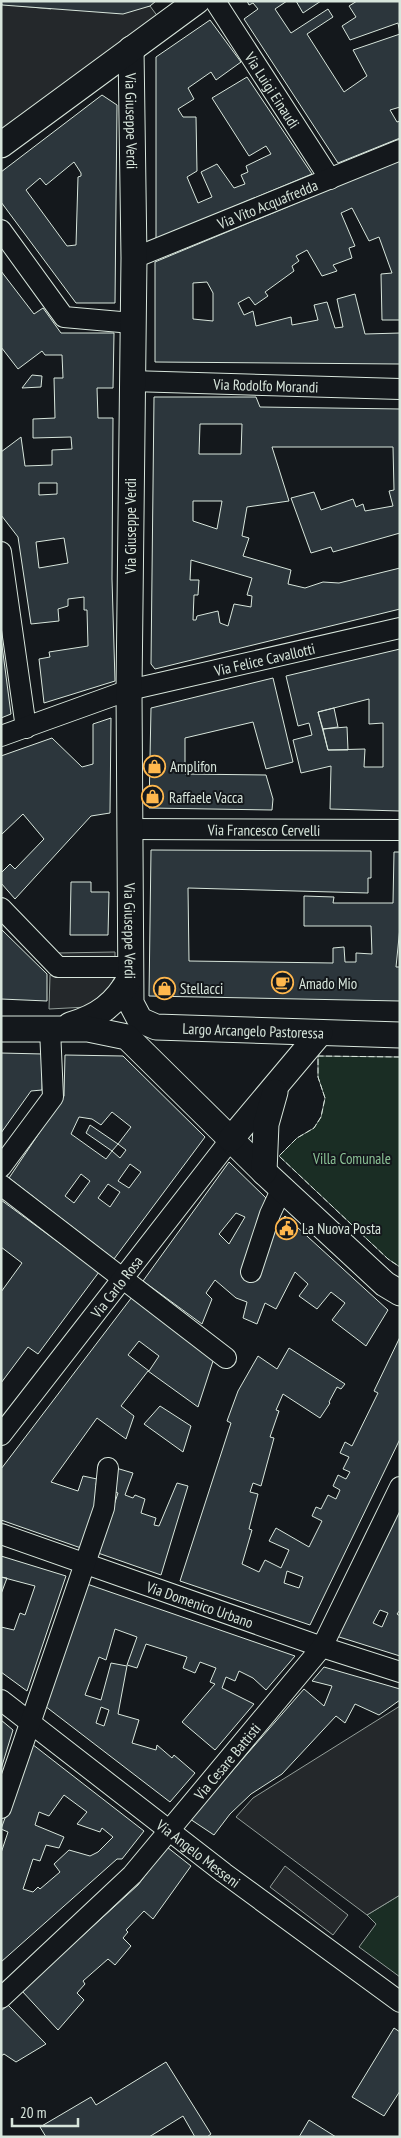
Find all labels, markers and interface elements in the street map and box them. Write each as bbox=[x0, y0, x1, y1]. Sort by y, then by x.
street label: Via Luigi Einaudi bbox=[240, 48, 304, 132]
street label: Via Giuseppe Verdi bbox=[122, 72, 142, 169]
street label: Via Vito Acquafredda bbox=[213, 175, 320, 233]
street label: Via Rodolfo Morandi bbox=[212, 374, 319, 396]
street label: Via Giuseppe Verdi bbox=[121, 478, 140, 575]
street label: Via Felice Cavallotti bbox=[211, 638, 317, 680]
shop icon: Amplifon bbox=[142, 754, 166, 778]
place label: Amplifon bbox=[170, 757, 217, 776]
shop icon: Raffaele Vacca bbox=[141, 785, 165, 809]
place label: Raffaele Vacca bbox=[169, 788, 243, 807]
street label: Via Francesco Cervelli bbox=[207, 820, 320, 839]
street label: Via Giuseppe Verdi bbox=[121, 882, 140, 979]
cafe icon: Amado Mio bbox=[271, 971, 295, 995]
place label: Amado Mio bbox=[299, 974, 357, 993]
shop icon: Stellacci bbox=[152, 976, 176, 1000]
place label: Stellacci bbox=[180, 979, 223, 998]
street label: Largo Arcangelo Pastoressa bbox=[182, 1018, 324, 1042]
park label: Villa Comunale bbox=[312, 1149, 391, 1168]
public building icon: La Nuova Posta bbox=[274, 1216, 298, 1240]
place label: La Nuova Posta bbox=[302, 1219, 381, 1238]
street label: Via Carlo Rosa bbox=[86, 1252, 146, 1322]
street label: Via Domenico Urbano bbox=[143, 1576, 256, 1632]
street label: Via Cesare Battisti bbox=[189, 1719, 264, 1804]
street label: Via Angelo Messeni bbox=[152, 1814, 244, 1891]
scale bar bbox=[12, 2096, 79, 2128]
text: 20 m bbox=[20, 2103, 46, 2122]

